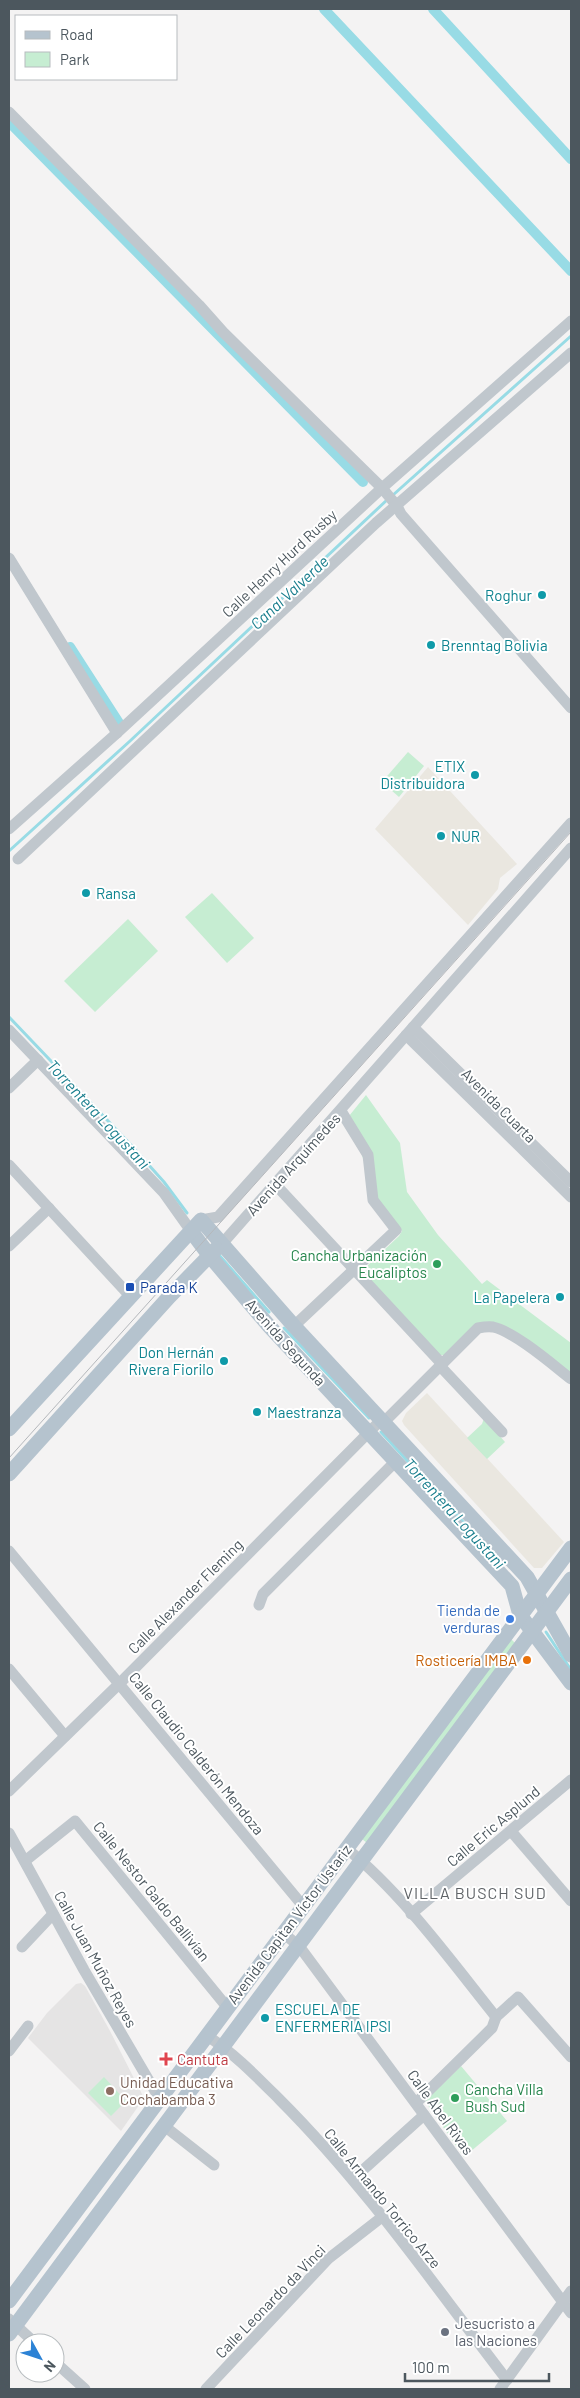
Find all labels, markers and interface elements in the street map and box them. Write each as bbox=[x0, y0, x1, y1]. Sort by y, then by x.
legend bbox=[15, 15, 178, 80]
text: Road bbox=[60, 25, 93, 43]
text: Park bbox=[60, 50, 90, 68]
street label: Calle Henry Hurd Rusby bbox=[218, 505, 340, 621]
water label: Canal Valverde bbox=[246, 551, 332, 633]
place label: Roghur bbox=[485, 586, 533, 604]
marker: Roghur bbox=[536, 589, 548, 601]
place label: Brenntag Bolivia bbox=[441, 636, 548, 654]
marker: Brenntag Bolivia bbox=[425, 639, 437, 651]
place label: ETIX Distribuidora bbox=[380, 757, 465, 792]
marker: ETIX Distribuidora bbox=[469, 769, 481, 781]
place label: NUR bbox=[451, 827, 480, 845]
marker: NUR bbox=[435, 830, 447, 842]
place label: Ransa bbox=[96, 884, 136, 902]
marker: Ransa bbox=[80, 887, 92, 899]
water label: Torrentera Logustani bbox=[43, 1055, 155, 1173]
street label: Avenida Cuarta bbox=[458, 1064, 540, 1146]
street label: Avenida Arquímedes bbox=[242, 1109, 344, 1219]
place label: Cancha Urbanización Eucaliptos bbox=[291, 1246, 427, 1281]
marker: Cancha Urbanización Eucaliptos bbox=[431, 1258, 443, 1270]
place label: Parada K bbox=[140, 1278, 198, 1296]
marker: Parada K bbox=[124, 1281, 136, 1293]
place label: La Papelera bbox=[474, 1288, 550, 1306]
marker: La Papelera bbox=[554, 1291, 566, 1303]
street label: Avenida Segunda bbox=[242, 1295, 330, 1389]
place label: Don Hernán Rivera Fiorilo bbox=[129, 1343, 214, 1378]
marker: Don Hernán Rivera Fiorilo bbox=[218, 1355, 230, 1367]
place label: Maestranza bbox=[267, 1403, 341, 1421]
marker: Maestranza bbox=[251, 1406, 263, 1418]
water label: Torrentera Logustani bbox=[400, 1454, 510, 1572]
street label: Calle Alexander Fleming bbox=[124, 1535, 246, 1657]
place label: Tienda de verduras bbox=[437, 1601, 500, 1636]
marker: Tienda de verduras bbox=[504, 1613, 516, 1625]
place label: Rosticería IMBA bbox=[415, 1651, 517, 1669]
marker: Rosticería IMBA bbox=[521, 1654, 533, 1666]
street label: Calle Claudio Calderón Mendoza bbox=[126, 1668, 268, 1838]
street label: Calle Eric Asplund bbox=[443, 1782, 543, 1870]
street label: Calle Nestor Galdo Ballivían bbox=[90, 1817, 214, 1965]
street label: Avenida Capitan Víctor Ustariz bbox=[223, 1840, 355, 2007]
district label: VILLA BUSCH SUD bbox=[403, 1883, 547, 1902]
street label: Calle Juan Muñoz Reyes bbox=[51, 1888, 141, 2030]
place label: ESCUELA DE ENFERMERIA IPSI bbox=[275, 2000, 391, 2035]
marker: ESCUELA DE ENFERMERIA IPSI bbox=[259, 2012, 271, 2024]
place label: Cantuta bbox=[177, 2050, 228, 2068]
marker: Cantuta bbox=[159, 2052, 173, 2066]
street label: Calle Abel Rivas bbox=[404, 2066, 478, 2158]
place label: Unidad Educativa Cochabamba 3 bbox=[120, 2073, 233, 2108]
place label: Cancha Villa Bush Sud bbox=[465, 2080, 543, 2115]
marker: Unidad Educativa Cochabamba 3 bbox=[104, 2085, 116, 2097]
marker: Cancha Villa Bush Sud bbox=[449, 2092, 461, 2104]
street label: Calle Armando Torrico Arze bbox=[321, 2124, 445, 2272]
street label: Calle Leonardo da Vinci bbox=[211, 2240, 329, 2362]
place label: Jesucristo a las Naciones bbox=[455, 2314, 537, 2349]
marker: Jesucristo a las Naciones bbox=[439, 2326, 451, 2338]
north arrow bbox=[15, 2333, 65, 2383]
scale bar bbox=[405, 2350, 549, 2382]
text: N bbox=[41, 2358, 60, 2376]
text: 100 m bbox=[412, 2358, 450, 2376]

